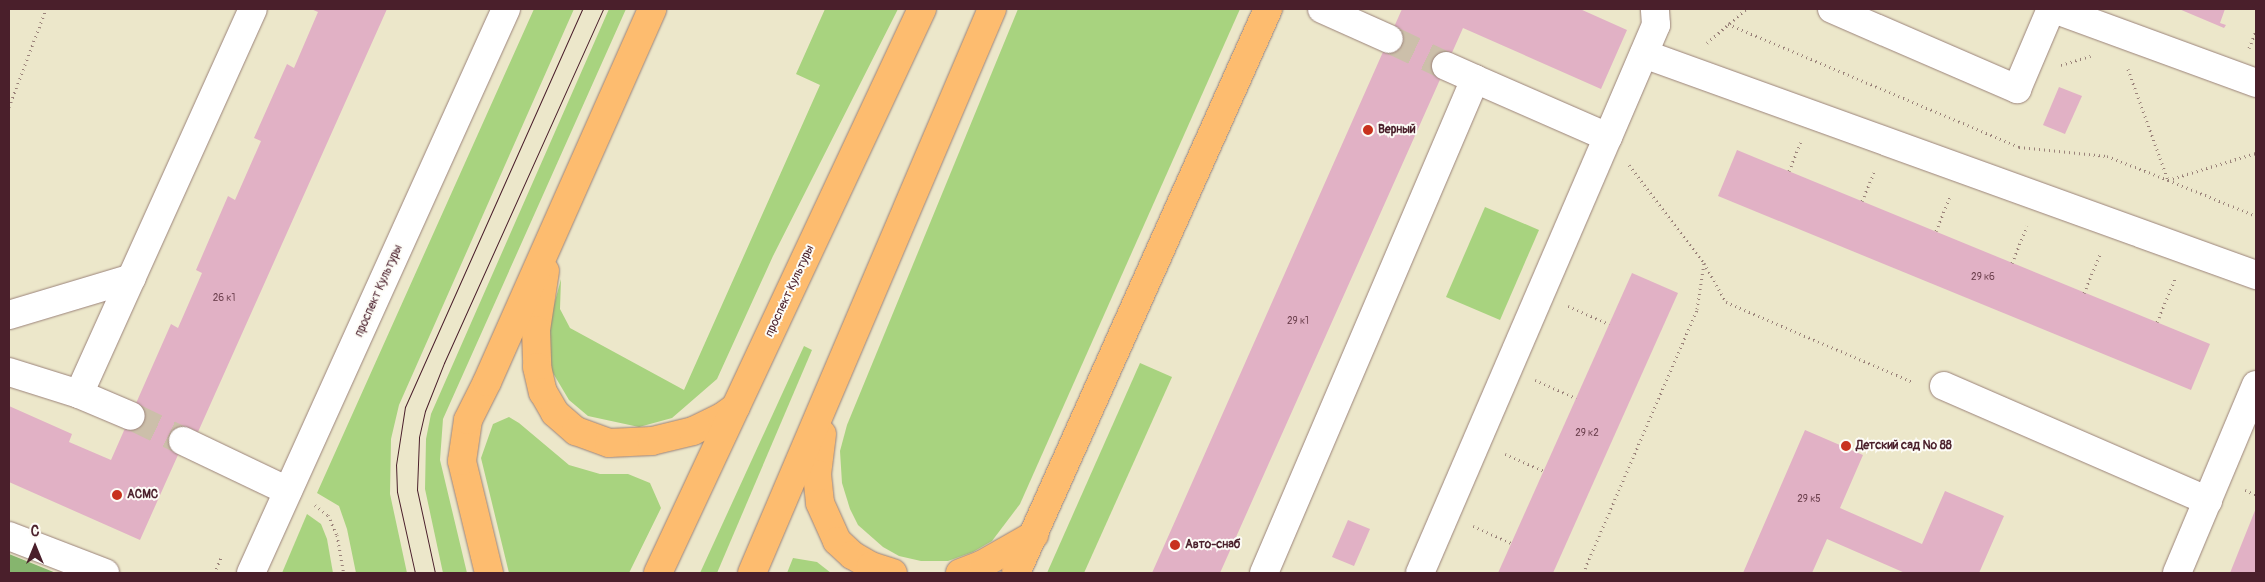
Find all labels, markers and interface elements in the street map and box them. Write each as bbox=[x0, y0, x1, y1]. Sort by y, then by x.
place label: Верный bbox=[1378, 123, 1416, 137]
marker: Верный bbox=[1362, 124, 1374, 136]
street label: проспект Культуры bbox=[352, 243, 406, 339]
street label: проспект Культуры bbox=[762, 243, 818, 339]
house number: 29 к6 bbox=[1971, 272, 1995, 284]
house number: 26 к1 bbox=[213, 293, 235, 305]
house number: 29 к1 bbox=[1287, 316, 1309, 328]
house number: 29 к2 bbox=[1575, 428, 1599, 440]
place label: Детский сад № 88 bbox=[1856, 439, 1952, 453]
marker: Детский сад № 88 bbox=[1840, 440, 1852, 452]
place label: АСМС bbox=[127, 488, 158, 502]
marker: АСМС bbox=[111, 489, 123, 501]
house number: 29 к5 bbox=[1797, 494, 1821, 506]
north arrow bbox=[10, 522, 60, 572]
text: С bbox=[31, 523, 39, 540]
place label: Авто-снаб bbox=[1185, 538, 1240, 552]
marker: Авто-снаб bbox=[1169, 539, 1181, 551]

